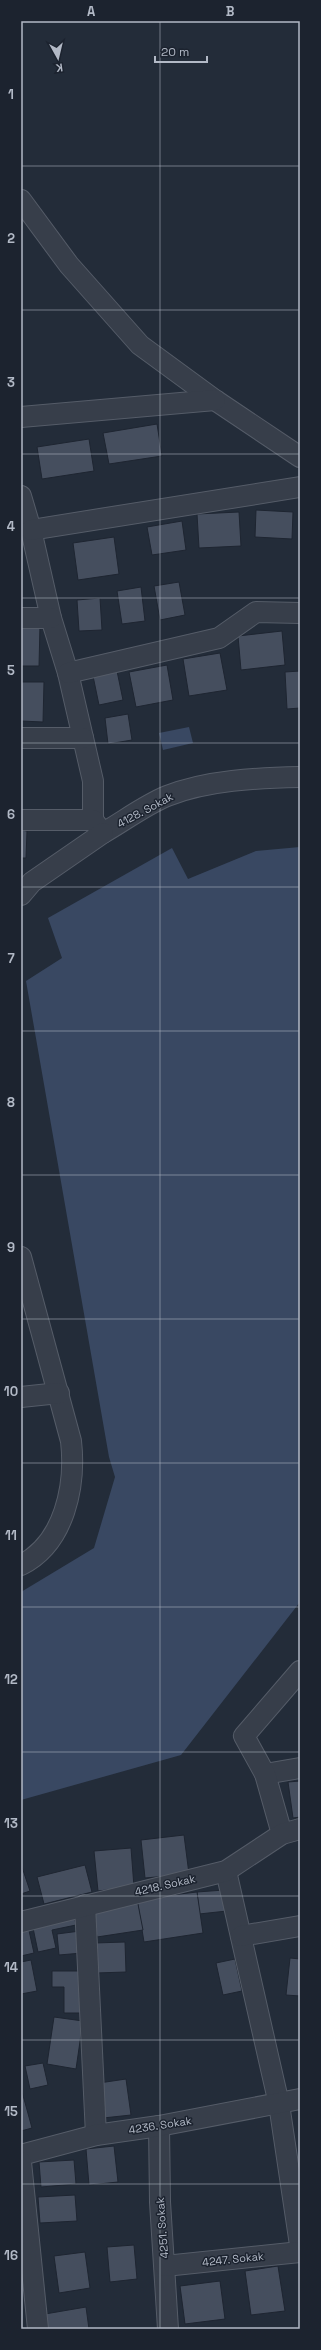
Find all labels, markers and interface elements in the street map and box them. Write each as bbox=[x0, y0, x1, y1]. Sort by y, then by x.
text: A bbox=[87, 3, 96, 20]
text: B bbox=[226, 3, 235, 20]
north arrow bbox=[38, 38, 78, 78]
scale bar bbox=[155, 38, 207, 64]
text: 20 m bbox=[161, 44, 189, 60]
text: K bbox=[55, 60, 64, 75]
text: 1 bbox=[8, 86, 14, 103]
text: 2 bbox=[7, 230, 15, 247]
text: 3 bbox=[7, 374, 15, 391]
text: 4 bbox=[7, 518, 15, 535]
text: 5 bbox=[7, 662, 15, 679]
street label: 4128. Sokak bbox=[115, 789, 176, 831]
text: 6 bbox=[7, 806, 15, 823]
text: 7 bbox=[7, 950, 15, 967]
text: 8 bbox=[7, 1094, 15, 1111]
text: 9 bbox=[7, 1239, 15, 1256]
text: 10 bbox=[4, 1383, 18, 1400]
text: 11 bbox=[5, 1527, 17, 1544]
text: 12 bbox=[4, 1671, 18, 1688]
text: 13 bbox=[4, 1815, 18, 1832]
street label: 4218. Sokak bbox=[133, 1871, 197, 1899]
text: 14 bbox=[4, 1959, 18, 1976]
text: 15 bbox=[4, 2103, 18, 2120]
street label: 4236. Sokak bbox=[127, 2113, 193, 2137]
street label: 4251. Sokak bbox=[153, 2197, 171, 2259]
text: 16 bbox=[4, 2247, 18, 2264]
street label: 4247. Sokak bbox=[201, 2249, 265, 2269]

